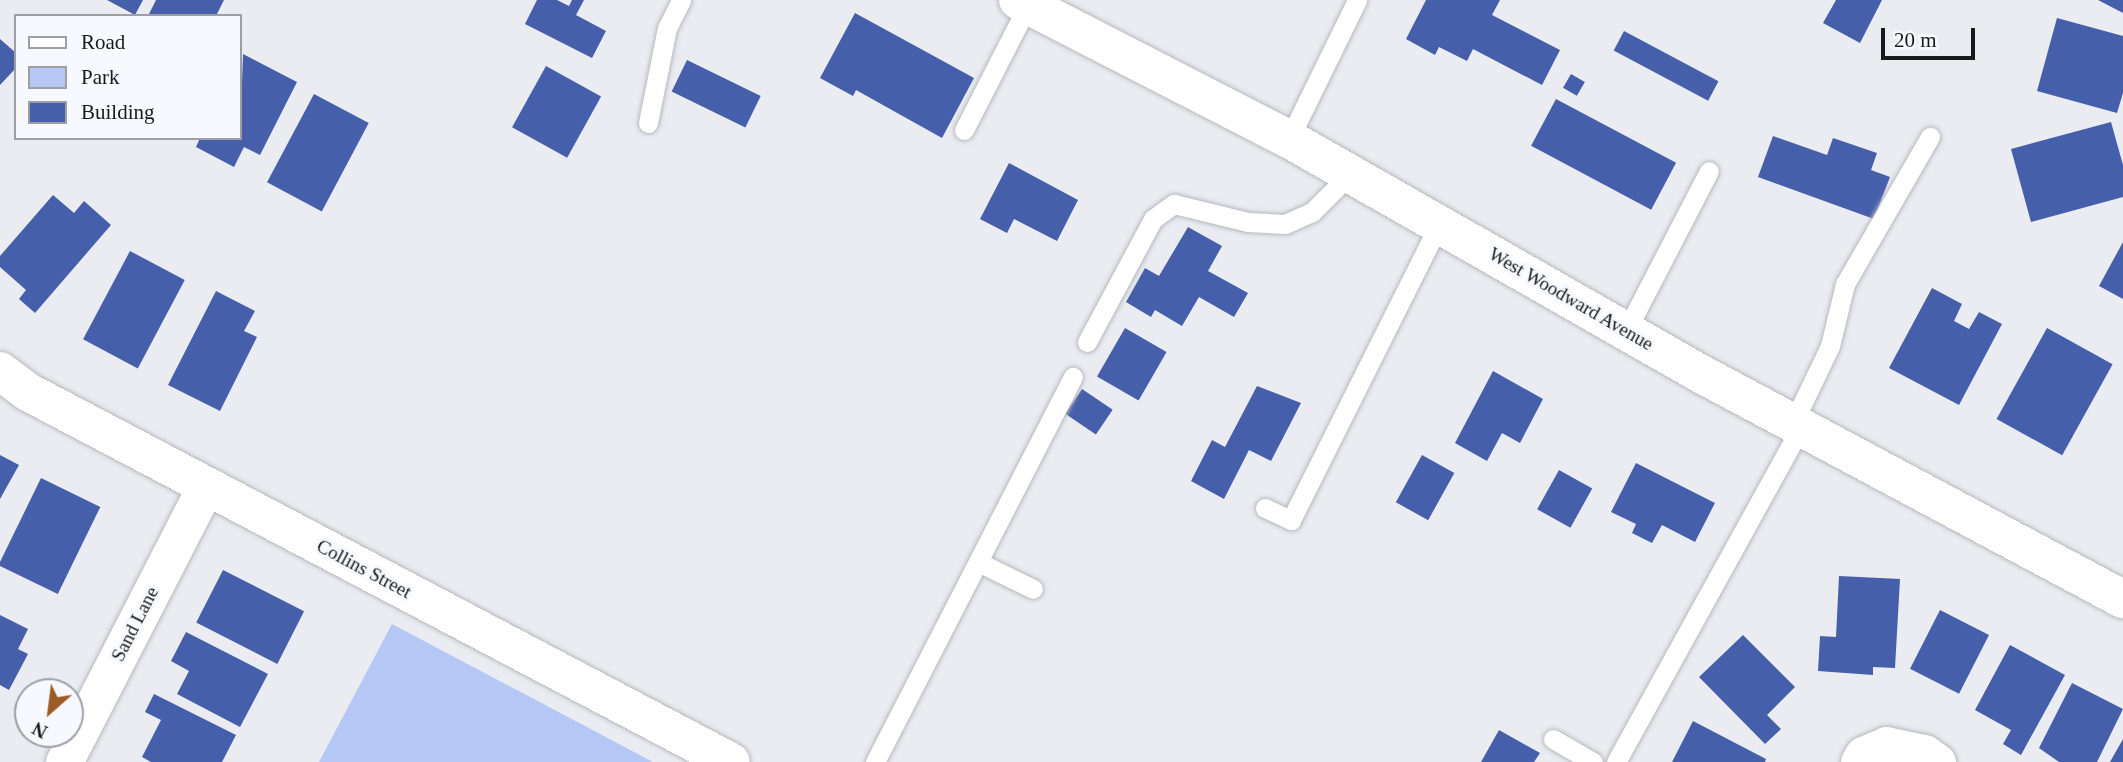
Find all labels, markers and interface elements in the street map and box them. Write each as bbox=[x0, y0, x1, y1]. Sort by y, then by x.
legend bbox=[14, 14, 242, 140]
scale bar bbox=[1885, 14, 1980, 58]
text: 20 m bbox=[1894, 28, 1937, 52]
text: Road bbox=[81, 30, 125, 54]
text: Park bbox=[81, 65, 120, 89]
text: Building bbox=[81, 100, 155, 124]
street label: West Woodward Avenue bbox=[1484, 242, 1658, 356]
street label: Collins Street bbox=[313, 535, 415, 603]
street label: Sand Lane bbox=[107, 583, 163, 665]
north arrow bbox=[14, 678, 84, 748]
text: N bbox=[29, 718, 51, 743]

